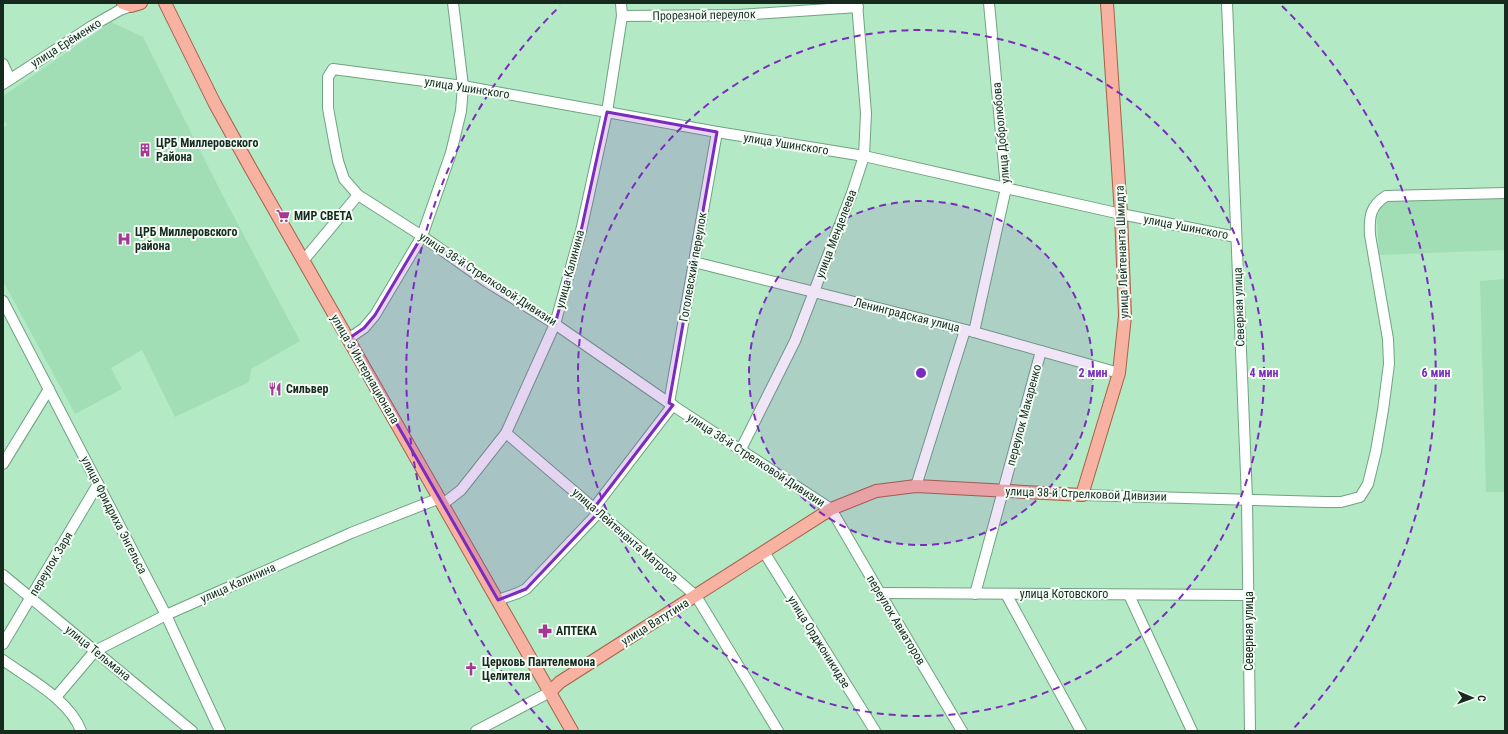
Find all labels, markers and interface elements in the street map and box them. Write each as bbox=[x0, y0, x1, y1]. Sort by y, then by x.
street label: Прорезной переулок bbox=[652, 7, 756, 23]
street label: улица Ерёменко bbox=[28, 16, 104, 70]
street label: улица Ушинского bbox=[423, 74, 511, 102]
street label: улица Добролюбова bbox=[990, 82, 1012, 184]
street label: улица Ушинского bbox=[742, 130, 830, 158]
place label: ЦРБ Миллеровского Района bbox=[156, 136, 258, 164]
building icon: ЦРБ Миллеровского Района bbox=[137, 142, 153, 158]
street label: улица Лейтенанта Шмидта bbox=[1113, 185, 1131, 319]
street label: улица Менделеева bbox=[813, 187, 859, 280]
supermarket icon: МИР СВЕТА bbox=[275, 208, 291, 224]
place label: МИР СВЕТА bbox=[294, 209, 353, 223]
street label: Гоголевский переулок bbox=[676, 211, 710, 323]
street label: улица Ушинского bbox=[1142, 212, 1230, 242]
place label: ЦРБ Миллеровского района bbox=[135, 225, 237, 253]
street label: улица Калинина bbox=[553, 228, 587, 310]
street label: улица 38-й Стрелковой Дивизии bbox=[416, 229, 560, 329]
hospital icon: ЦРБ Миллеровского района bbox=[116, 231, 132, 247]
street label: Северная улица bbox=[1231, 267, 1247, 347]
street label: Ленинградская улица bbox=[853, 295, 962, 335]
street label: улица 3 Интернационала bbox=[328, 312, 402, 426]
street label: переулок Макаренко bbox=[1004, 363, 1044, 467]
centre of rings bbox=[914, 366, 928, 380]
text: 2 мин bbox=[1079, 366, 1107, 380]
text: 4 мин bbox=[1250, 366, 1278, 380]
text: 6 мин bbox=[1422, 366, 1450, 380]
restaurant icon: Сильвер bbox=[267, 381, 283, 397]
place label: Сильвер bbox=[286, 382, 328, 396]
street label: улица 38-й Стрелковой Дивизии bbox=[684, 410, 828, 510]
street label: улица Фридриха Энгельса bbox=[78, 454, 150, 577]
street label: улица 38-й Стрелковой Дивизии bbox=[1005, 484, 1167, 504]
street label: улица Лейтенанта Матроса bbox=[569, 485, 681, 585]
street label: переулок Заря bbox=[26, 529, 76, 599]
street label: улица Калинина bbox=[198, 560, 278, 606]
street label: переулок Авиаторов bbox=[864, 573, 928, 667]
street label: улица Котовского bbox=[1020, 587, 1108, 601]
street label: Северная улица bbox=[1242, 591, 1256, 671]
street label: улица Орджоникидзе bbox=[785, 593, 853, 691]
street label: улица Ватутина bbox=[619, 595, 692, 648]
street label: улица Тельмана bbox=[62, 622, 134, 684]
pharmacy icon: АПТЕКА bbox=[537, 623, 553, 639]
place label: АПТЕКА bbox=[556, 624, 598, 638]
place label: Церковь Пантелемона Целителя bbox=[482, 655, 595, 683]
church icon: Церковь Пантелемона Целителя bbox=[463, 661, 479, 677]
north arrow bbox=[1452, 678, 1492, 718]
text: С bbox=[1475, 695, 1488, 702]

